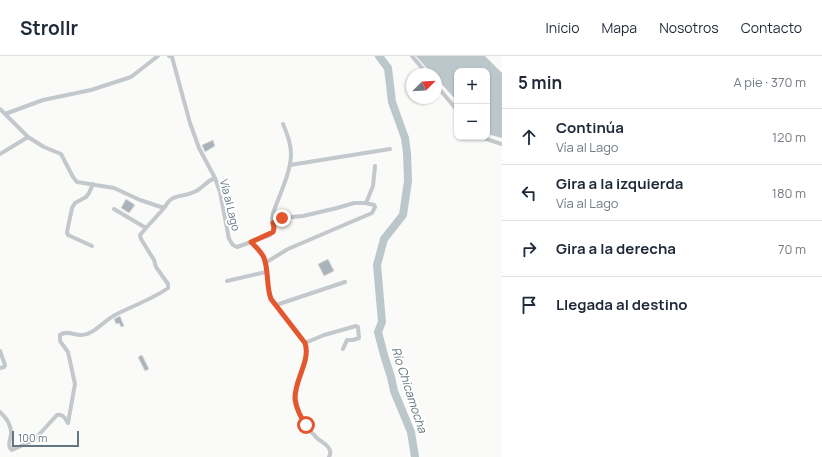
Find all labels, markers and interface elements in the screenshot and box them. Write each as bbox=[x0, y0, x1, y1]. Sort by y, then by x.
text: Strollr bbox=[20, 15, 78, 41]
text: Inicio bbox=[546, 18, 580, 37]
text: Mapa bbox=[602, 18, 637, 37]
text: Nosotros bbox=[659, 18, 719, 37]
text: Contacto bbox=[741, 18, 802, 37]
north arrow bbox=[406, 68, 442, 104]
map controls bbox=[454, 68, 490, 140]
button: + bbox=[454, 68, 490, 104]
text: 5 min bbox=[518, 71, 562, 94]
text: A pie · 370 m bbox=[733, 73, 806, 91]
button: − bbox=[454, 104, 490, 140]
text: Continúa bbox=[556, 117, 624, 138]
icon: ahead bbox=[518, 126, 540, 148]
text: 120 m bbox=[772, 128, 806, 146]
text: Vía al Lago bbox=[556, 138, 619, 156]
text: Gira a la izquierda bbox=[556, 173, 683, 194]
street label: Vía al Lago bbox=[217, 177, 244, 233]
icon: left bbox=[518, 182, 540, 204]
text: 180 m bbox=[772, 184, 806, 202]
text: Vía al Lago bbox=[556, 194, 619, 212]
route end bbox=[273, 209, 291, 227]
icon: right bbox=[518, 238, 540, 260]
text: Gira a la derecha bbox=[556, 238, 676, 259]
text: 70 m bbox=[778, 240, 806, 258]
icon: arrive bbox=[518, 294, 540, 316]
text: Llegada al destino bbox=[556, 294, 688, 315]
water label: Río Chicamocha bbox=[388, 345, 432, 436]
route start bbox=[297, 416, 315, 434]
scale bar bbox=[12, 429, 79, 448]
text: 100 m bbox=[18, 430, 47, 445]

